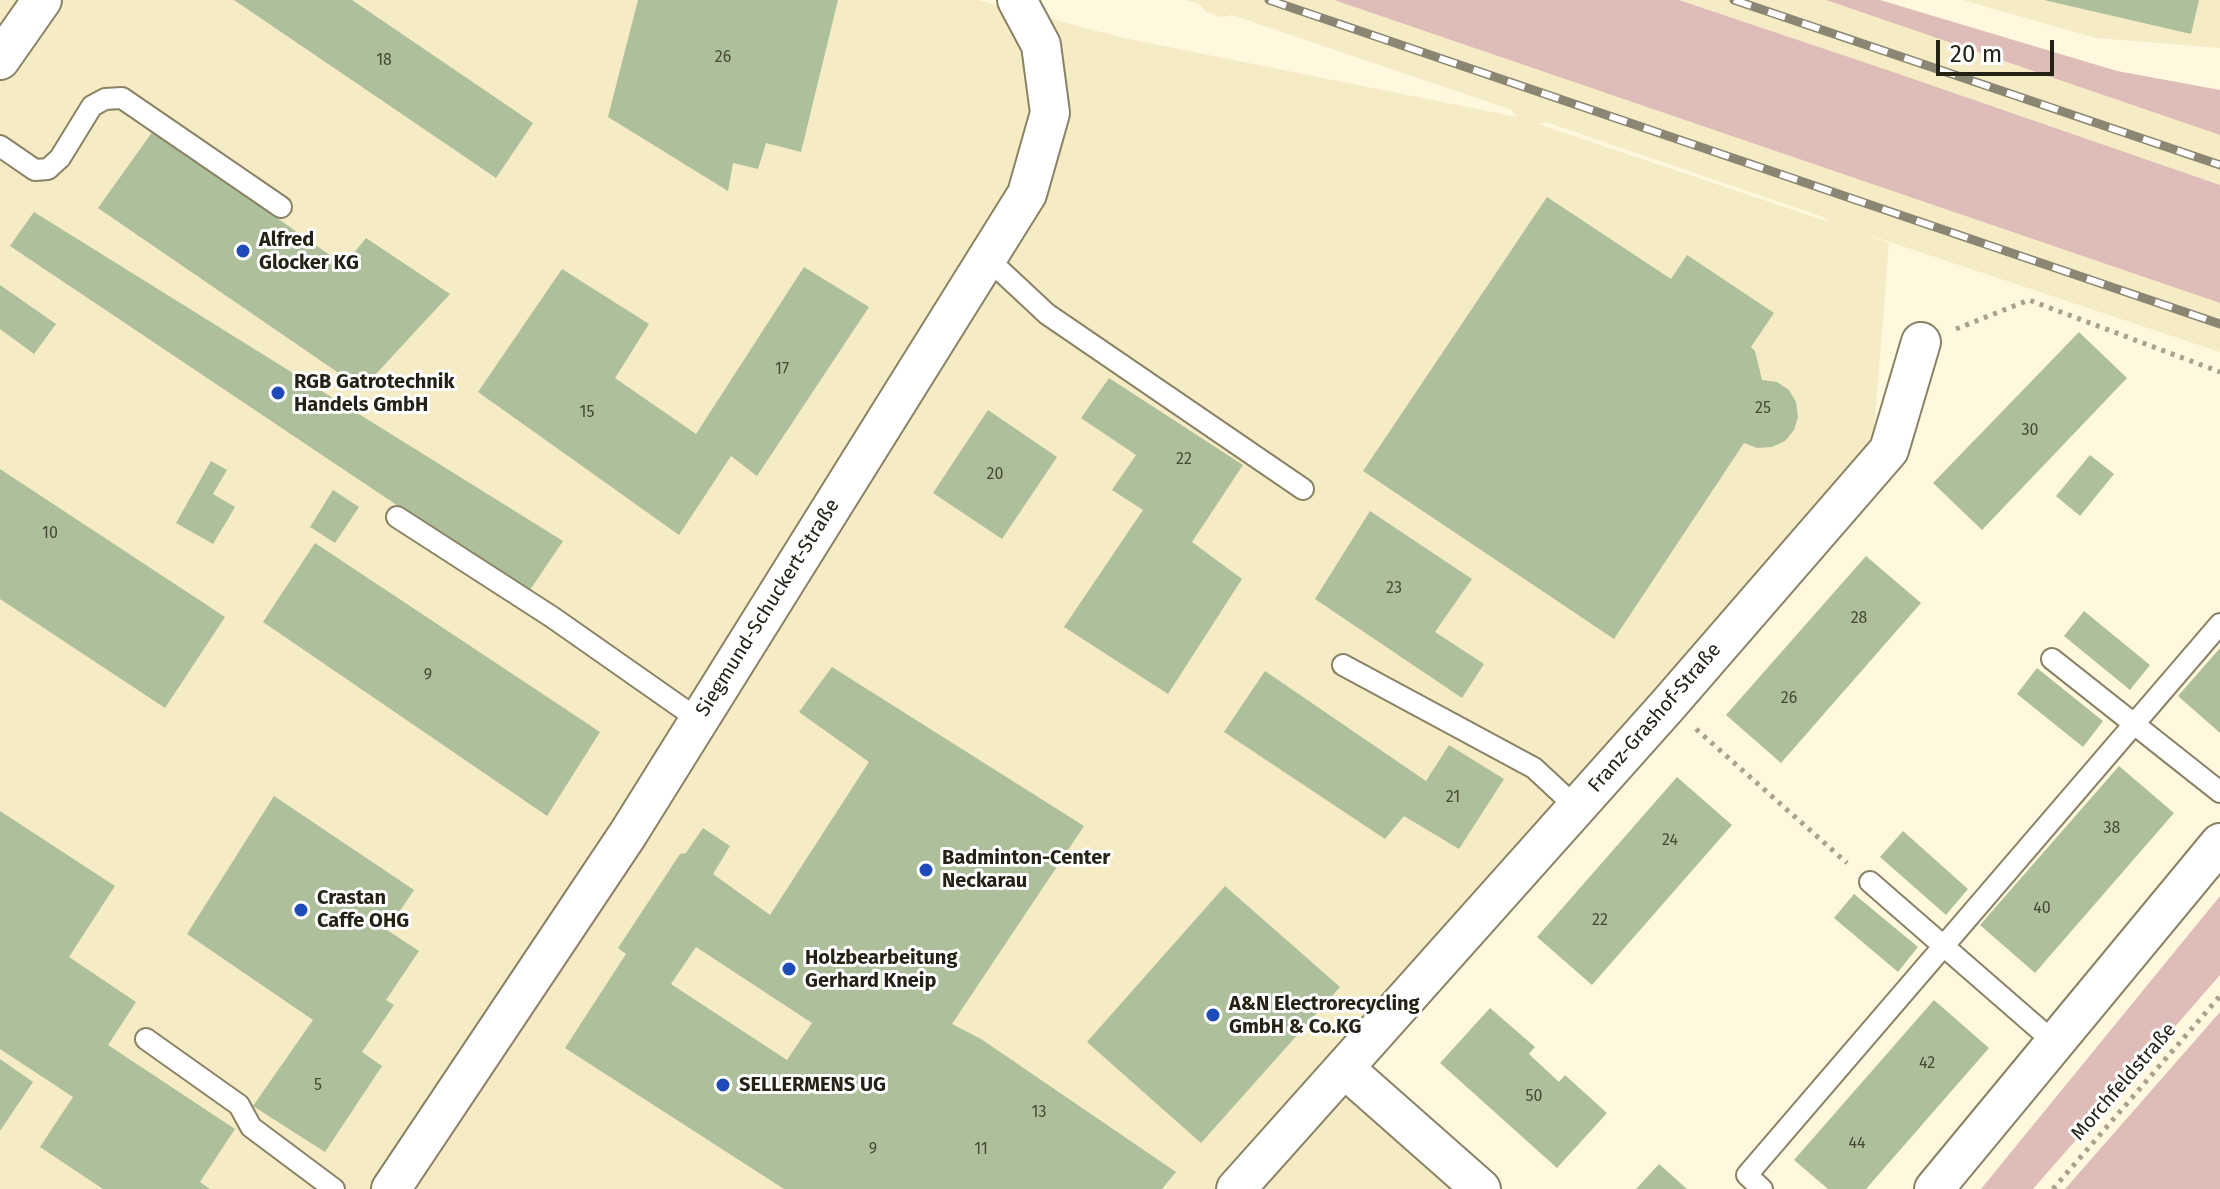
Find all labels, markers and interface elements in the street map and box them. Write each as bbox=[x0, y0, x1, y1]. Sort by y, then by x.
scale bar bbox=[1940, 24, 2058, 74]
text: 20 m bbox=[1950, 40, 2002, 68]
house number: 26 bbox=[715, 48, 731, 68]
house number: 18 bbox=[376, 51, 392, 71]
place label: Alfred Glocker KG bbox=[259, 228, 359, 275]
marker: Alfred Glocker KG bbox=[234, 242, 252, 260]
house number: 17 bbox=[775, 360, 789, 380]
place label: RGB Gatrotechnik Handels GmbH bbox=[294, 370, 454, 417]
marker: RGB Gatrotechnik Handels GmbH bbox=[269, 384, 287, 402]
house number: 25 bbox=[1755, 399, 1771, 419]
house number: 15 bbox=[580, 403, 594, 423]
house number: 30 bbox=[2022, 421, 2038, 441]
house number: 22 bbox=[1176, 450, 1192, 470]
house number: 20 bbox=[987, 465, 1003, 485]
street label: Siegmund-Schuckert-Straße bbox=[691, 495, 845, 721]
house number: 10 bbox=[42, 524, 58, 544]
house number: 23 bbox=[1386, 579, 1402, 599]
house number: 28 bbox=[1851, 609, 1867, 629]
street label: Franz-Grashof-Straße bbox=[1584, 638, 1726, 798]
house number: 9 bbox=[424, 666, 432, 686]
house number: 26 bbox=[1781, 689, 1797, 709]
house number: 21 bbox=[1446, 788, 1460, 808]
house number: 38 bbox=[2104, 819, 2120, 839]
house number: 24 bbox=[1662, 831, 1678, 851]
place label: Badminton-Center Neckarau bbox=[942, 846, 1110, 893]
marker: Badminton-Center Neckarau bbox=[917, 861, 935, 879]
place label: Crastan Caffe OHG bbox=[317, 886, 409, 933]
house number: 40 bbox=[2033, 899, 2051, 919]
marker: Crastan Caffe OHG bbox=[292, 901, 310, 919]
house number: 22 bbox=[1592, 911, 1608, 931]
place label: Holzbearbeitung Gerhard Kneip bbox=[805, 946, 957, 993]
marker: Holzbearbeitung Gerhard Kneip bbox=[780, 960, 798, 978]
place label: A&N Electrorecycling GmbH & Co.KG bbox=[1229, 992, 1420, 1039]
marker: A&N Electrorecycling GmbH & Co.KG bbox=[1204, 1006, 1222, 1024]
street label: Morchfeldstraße bbox=[2066, 1018, 2182, 1146]
house number: 42 bbox=[1919, 1054, 1935, 1074]
place label: SELLERMENS UG bbox=[739, 1073, 886, 1097]
house number: 5 bbox=[314, 1076, 322, 1096]
marker: SELLERMENS UG bbox=[714, 1076, 732, 1094]
house number: 50 bbox=[1526, 1087, 1542, 1107]
house number: 13 bbox=[1032, 1103, 1046, 1123]
house number: 44 bbox=[1848, 1134, 1866, 1154]
house number: 9 bbox=[869, 1140, 877, 1160]
house number: 11 bbox=[974, 1140, 988, 1160]

